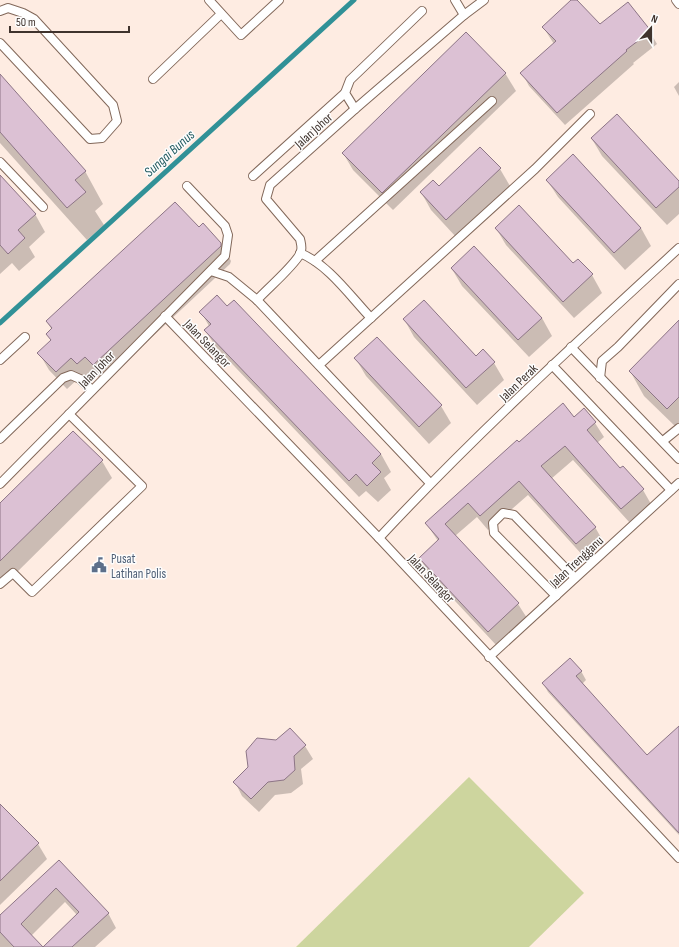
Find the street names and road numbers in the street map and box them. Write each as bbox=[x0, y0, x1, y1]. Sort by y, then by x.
street label: Jalan Johor bbox=[291, 109, 336, 153]
street label: Jalan Selangor bbox=[180, 316, 234, 371]
street label: Jalan Johor bbox=[74, 348, 118, 392]
street label: Jalan Perak bbox=[496, 361, 541, 405]
street label: Jalan Trengganu bbox=[546, 533, 607, 591]
street label: Jalan Selangor bbox=[404, 550, 458, 607]

